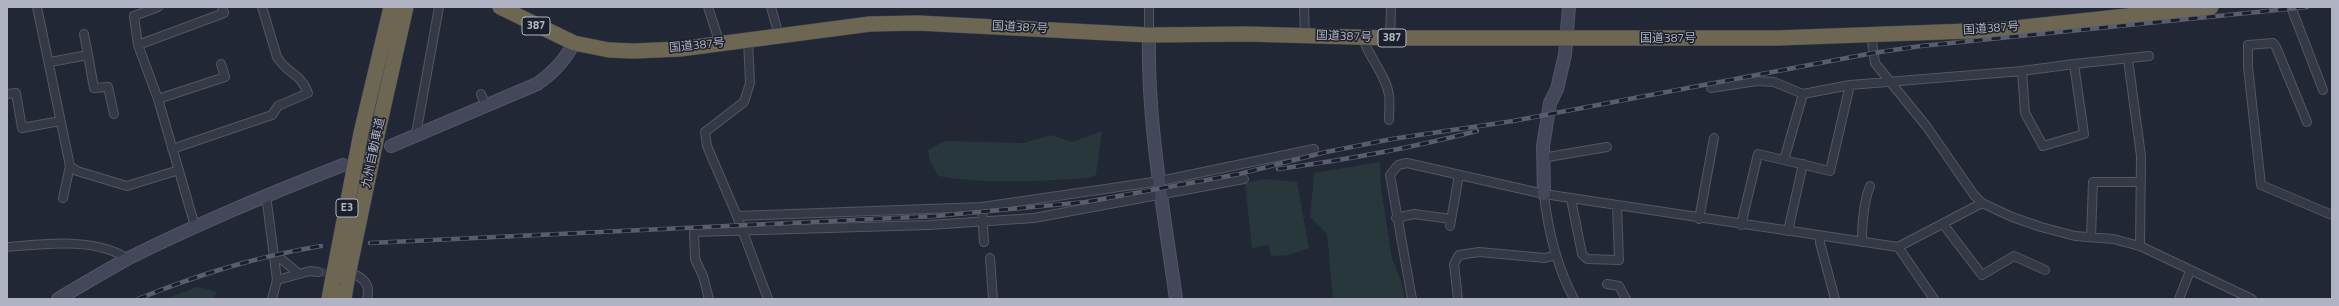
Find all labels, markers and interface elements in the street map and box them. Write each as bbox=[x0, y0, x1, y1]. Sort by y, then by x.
road number: 387 bbox=[522, 17, 550, 35]
street label: 国道387号 bbox=[992, 19, 1048, 37]
street label: 国道387号 bbox=[1962, 20, 2020, 38]
street label: 国道387号 bbox=[1316, 29, 1372, 45]
road number: 387 bbox=[1378, 29, 1406, 47]
street label: 国道387号 bbox=[1640, 32, 1696, 46]
street label: 国道387号 bbox=[668, 36, 726, 56]
street label: 九州自動車道 bbox=[359, 116, 389, 190]
road number: E3 bbox=[336, 199, 358, 217]

